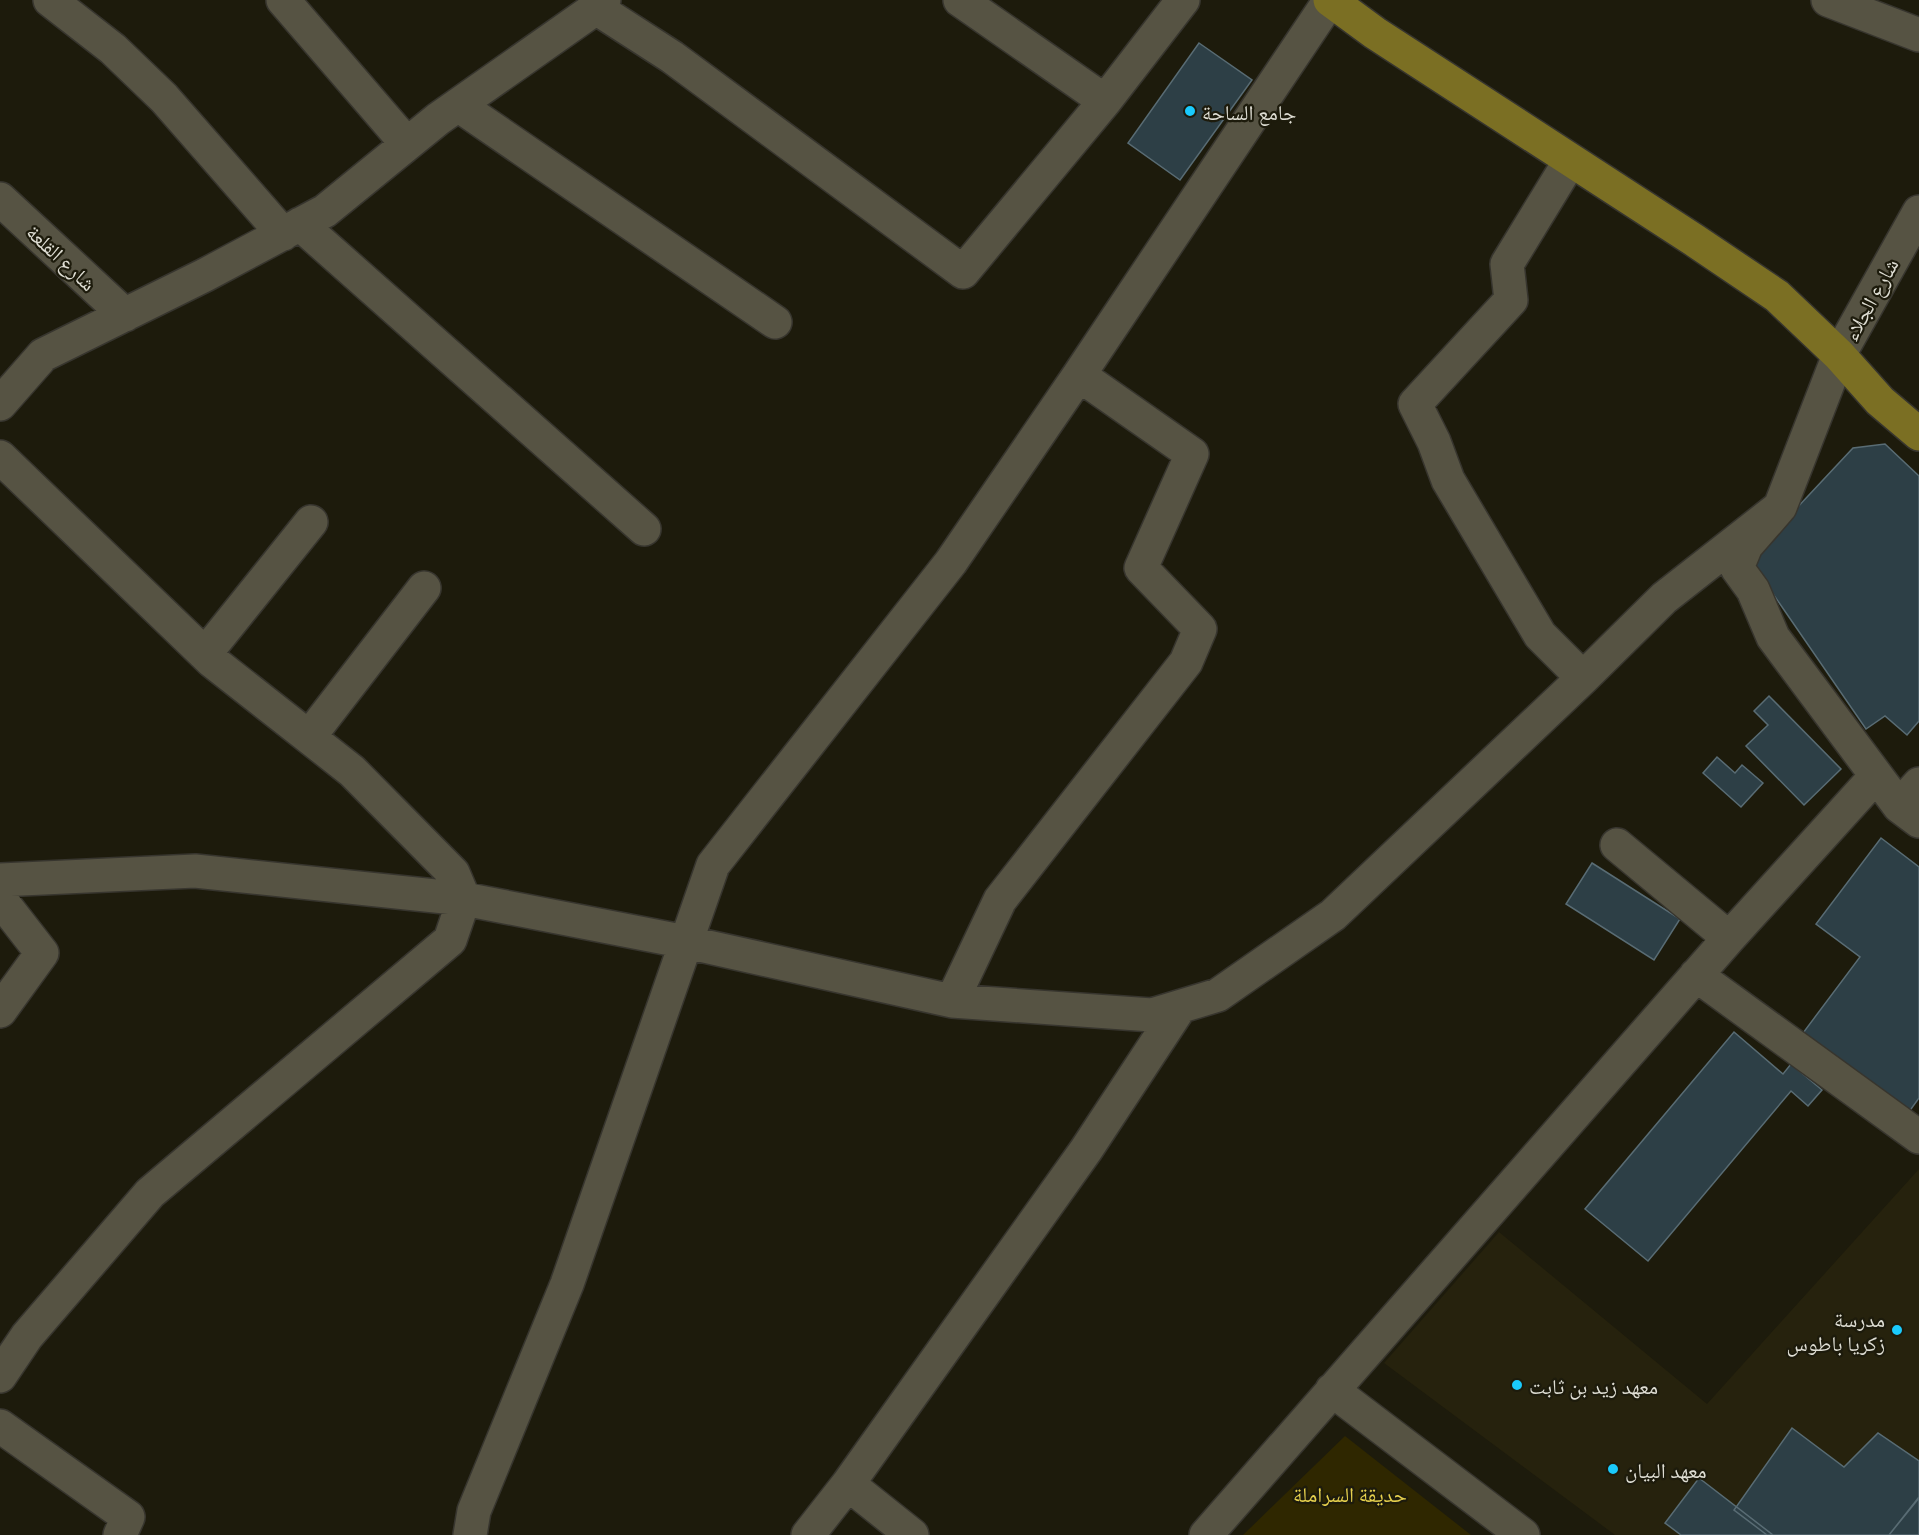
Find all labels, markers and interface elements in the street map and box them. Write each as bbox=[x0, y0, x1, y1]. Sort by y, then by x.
place label: جامع الساحة bbox=[1202, 99, 1296, 126]
marker: جامع الساحة bbox=[1183, 104, 1197, 118]
street label: شارع القلعة bbox=[21, 219, 102, 297]
street label: شارع الجلاء bbox=[1837, 254, 1905, 345]
place label: مدرسة زكريا باطوس bbox=[1786, 1306, 1885, 1357]
marker: مدرسة زكريا باطوس bbox=[1890, 1323, 1904, 1337]
place label: معهد زيد بن ثابت bbox=[1529, 1373, 1658, 1400]
marker: معهد زيد بن ثابت bbox=[1510, 1378, 1524, 1392]
place label: معهد البيان bbox=[1625, 1457, 1707, 1483]
marker: معهد البيان bbox=[1606, 1462, 1620, 1476]
park label: حديقة السراملة bbox=[1293, 1481, 1407, 1506]

